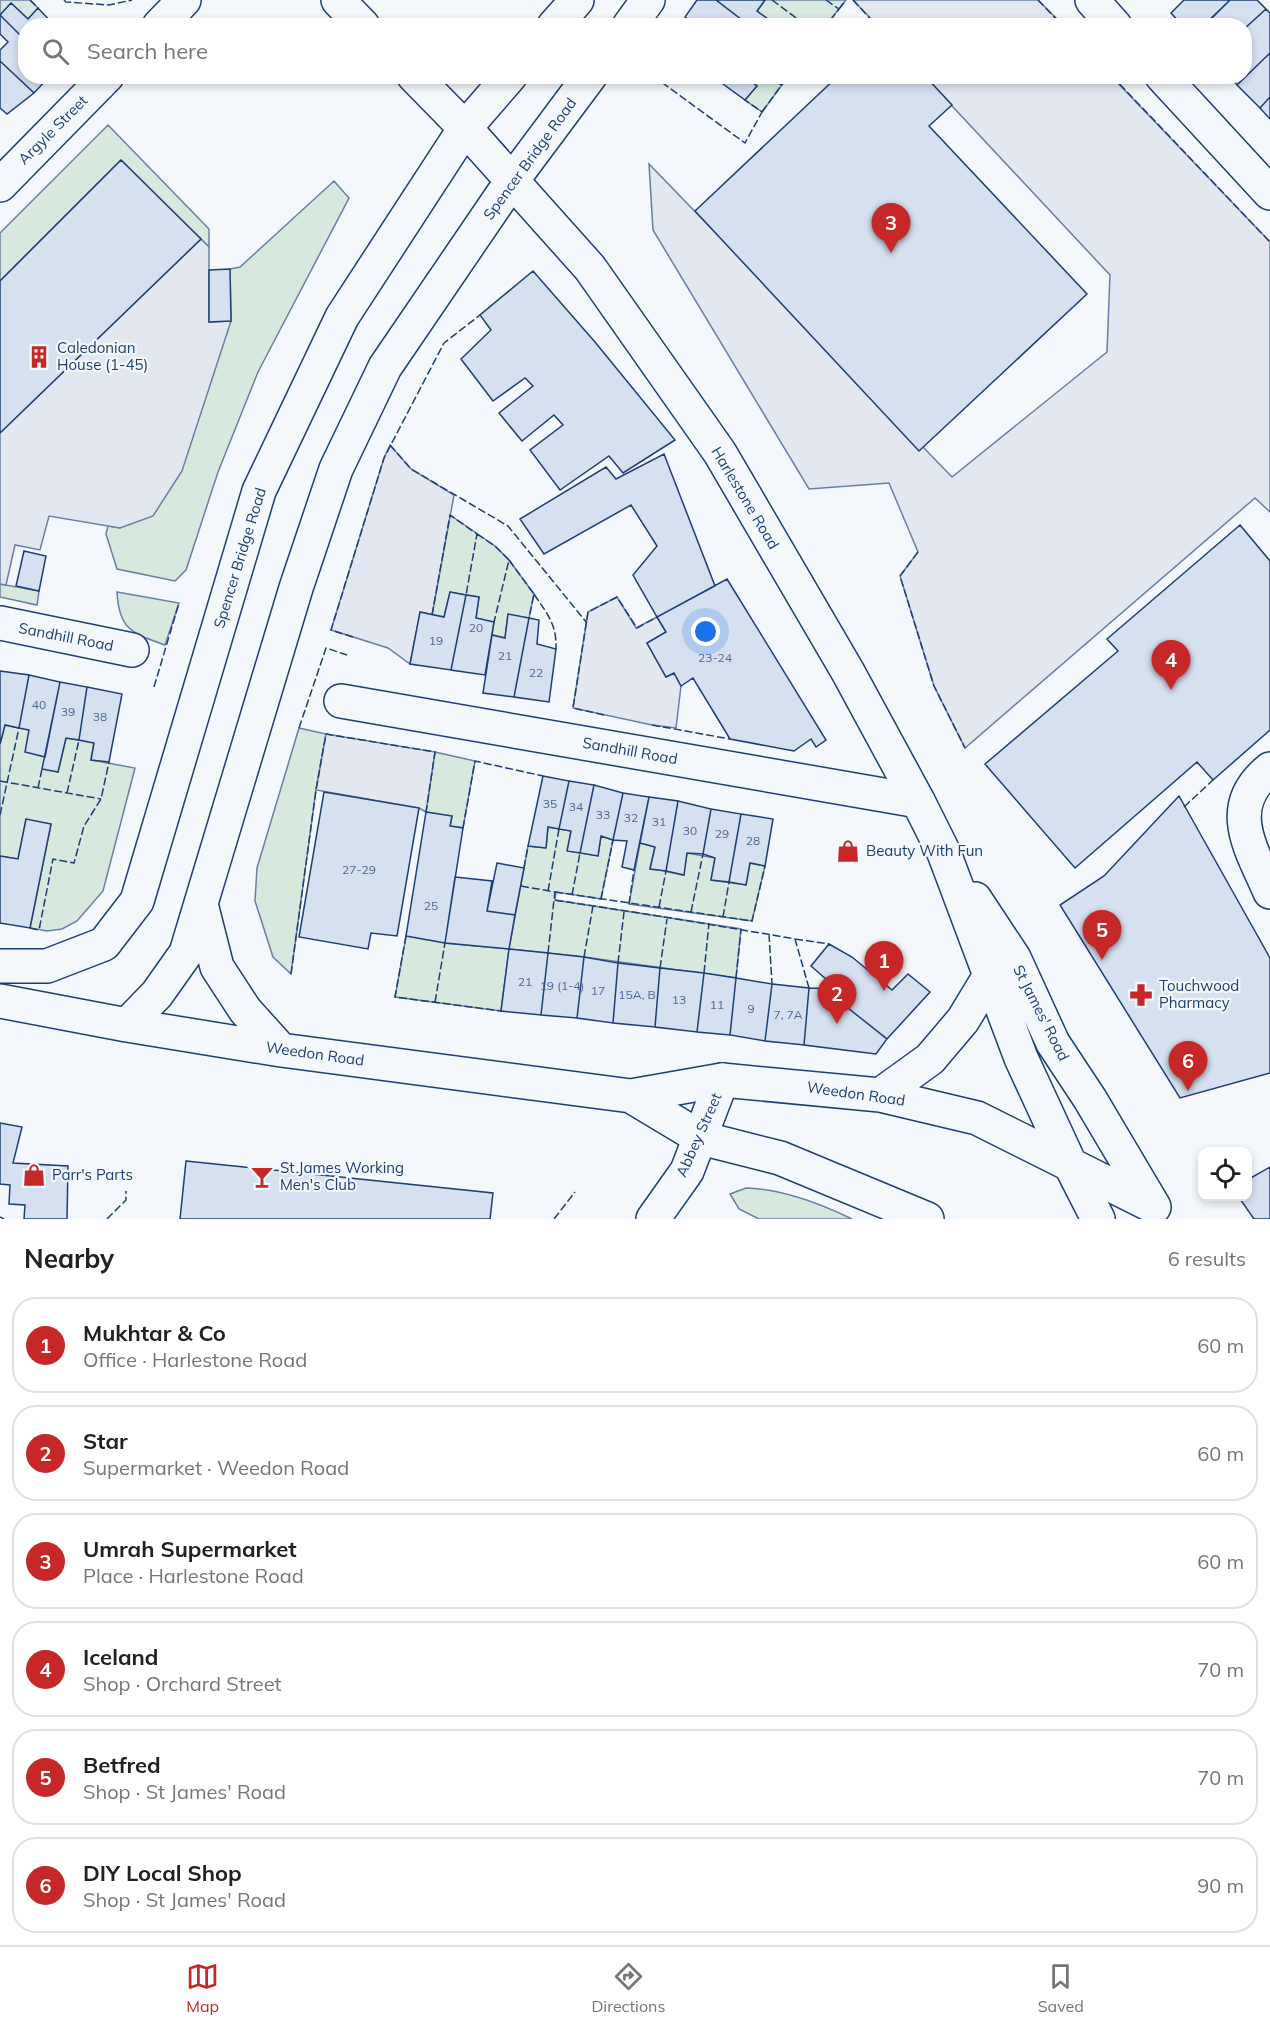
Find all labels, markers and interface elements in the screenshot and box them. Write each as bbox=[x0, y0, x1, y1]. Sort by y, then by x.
search box bbox=[18, 18, 1252, 84]
icon: search bbox=[39, 35, 72, 68]
text: Search here bbox=[87, 37, 208, 65]
street label: Argyle Street bbox=[14, 91, 91, 168]
street label: Spencer Bridge Road bbox=[479, 94, 580, 223]
pin: 3 bbox=[872, 204, 910, 253]
place label: Caledonian House (1-45) bbox=[57, 338, 148, 374]
building icon: Caledonian House (1-45) bbox=[26, 344, 52, 370]
street label: Harlestone Road bbox=[707, 443, 784, 553]
street label: Spencer Bridge Road bbox=[209, 485, 270, 631]
your location bbox=[691, 617, 720, 646]
street label: Sandhill Road bbox=[17, 618, 115, 655]
house number: 20 bbox=[469, 620, 483, 635]
house number: 19 bbox=[429, 633, 443, 648]
pin: 4 bbox=[1152, 640, 1190, 690]
house number: 21 bbox=[498, 648, 512, 663]
house number: 23-24 bbox=[698, 650, 732, 665]
house number: 22 bbox=[529, 665, 543, 680]
house number: 40 bbox=[32, 697, 46, 712]
house number: 39 bbox=[61, 704, 75, 719]
house number: 38 bbox=[93, 709, 107, 724]
street label: Sandhill Road bbox=[581, 733, 679, 768]
house number: 35 bbox=[543, 796, 557, 811]
house number: 34 bbox=[569, 799, 583, 814]
house number: 33 bbox=[596, 807, 610, 822]
house number: 32 bbox=[624, 810, 638, 825]
house number: 31 bbox=[652, 814, 666, 829]
house number: 30 bbox=[683, 823, 697, 838]
house number: 29 bbox=[715, 826, 729, 841]
house number: 28 bbox=[746, 833, 760, 848]
shop icon: Beauty With Fun bbox=[835, 838, 861, 864]
place label: Beauty With Fun bbox=[866, 841, 983, 860]
house number: 27-29 bbox=[342, 862, 376, 877]
house number: 25 bbox=[424, 898, 438, 913]
pin: 5 bbox=[1082, 910, 1122, 960]
pin: 1 bbox=[864, 942, 904, 991]
street label: St James' Road bbox=[1009, 962, 1074, 1064]
house number: 21 bbox=[518, 974, 532, 989]
pin: 2 bbox=[818, 974, 856, 1024]
place label: Touchwood Pharmacy bbox=[1159, 976, 1239, 1012]
house number: 19 (1-4) bbox=[540, 978, 584, 993]
pharmacy icon: Touchwood Pharmacy bbox=[1128, 982, 1154, 1008]
house number: 17 bbox=[591, 983, 605, 998]
house number: 15A, B bbox=[618, 987, 656, 1002]
house number: 13 bbox=[672, 992, 686, 1007]
house number: 11 bbox=[710, 997, 724, 1012]
house number: 9 bbox=[747, 1001, 755, 1016]
house number: 7, 7A bbox=[773, 1007, 803, 1022]
street label: Weedon Road bbox=[265, 1037, 365, 1070]
pin: 6 bbox=[1168, 1042, 1208, 1091]
street label: Weedon Road bbox=[806, 1077, 906, 1110]
street label: Abbey Street bbox=[671, 1090, 726, 1180]
map controls bbox=[1198, 1147, 1252, 1201]
button: locate bbox=[1198, 1147, 1252, 1201]
place label: St James Working Men's Club bbox=[280, 1158, 404, 1194]
shop icon: Parr's Parts bbox=[21, 1162, 47, 1188]
bar icon: St James Working Men's Club bbox=[249, 1164, 275, 1190]
place label: Parr's Parts bbox=[52, 1165, 133, 1184]
text: Nearby bbox=[24, 1242, 114, 1275]
text: 6 results bbox=[1168, 1246, 1246, 1271]
text: Mukhtar & Co bbox=[83, 1319, 226, 1347]
text: 1 bbox=[40, 1333, 52, 1358]
text: 60 m bbox=[1197, 1333, 1244, 1358]
text: Office · Harlestone Road bbox=[83, 1347, 307, 1372]
text: Star bbox=[83, 1427, 128, 1455]
text: 2 bbox=[40, 1441, 52, 1466]
text: 60 m bbox=[1197, 1441, 1244, 1466]
text: Supermarket · Weedon Road bbox=[83, 1455, 349, 1480]
text: Umrah Supermarket bbox=[83, 1535, 297, 1563]
text: 3 bbox=[40, 1549, 52, 1574]
text: 60 m bbox=[1197, 1549, 1244, 1574]
text: Place · Harlestone Road bbox=[83, 1563, 304, 1588]
text: Iceland bbox=[83, 1643, 158, 1671]
text: 4 bbox=[40, 1657, 52, 1682]
text: 70 m bbox=[1197, 1657, 1244, 1682]
text: Shop · Orchard Street bbox=[83, 1671, 282, 1696]
text: Betfred bbox=[83, 1751, 161, 1779]
text: 5 bbox=[40, 1765, 52, 1790]
text: 70 m bbox=[1197, 1765, 1244, 1790]
text: Shop · St James' Road bbox=[83, 1779, 286, 1804]
text: DIY Local Shop bbox=[83, 1859, 242, 1887]
text: 6 bbox=[40, 1873, 52, 1898]
text: 90 m bbox=[1197, 1873, 1244, 1898]
text: Shop · St James' Road bbox=[83, 1887, 286, 1912]
tab: Map bbox=[186, 1960, 219, 2016]
tab: Directions bbox=[591, 1960, 665, 2016]
tab: Saved bbox=[1038, 1960, 1084, 2016]

